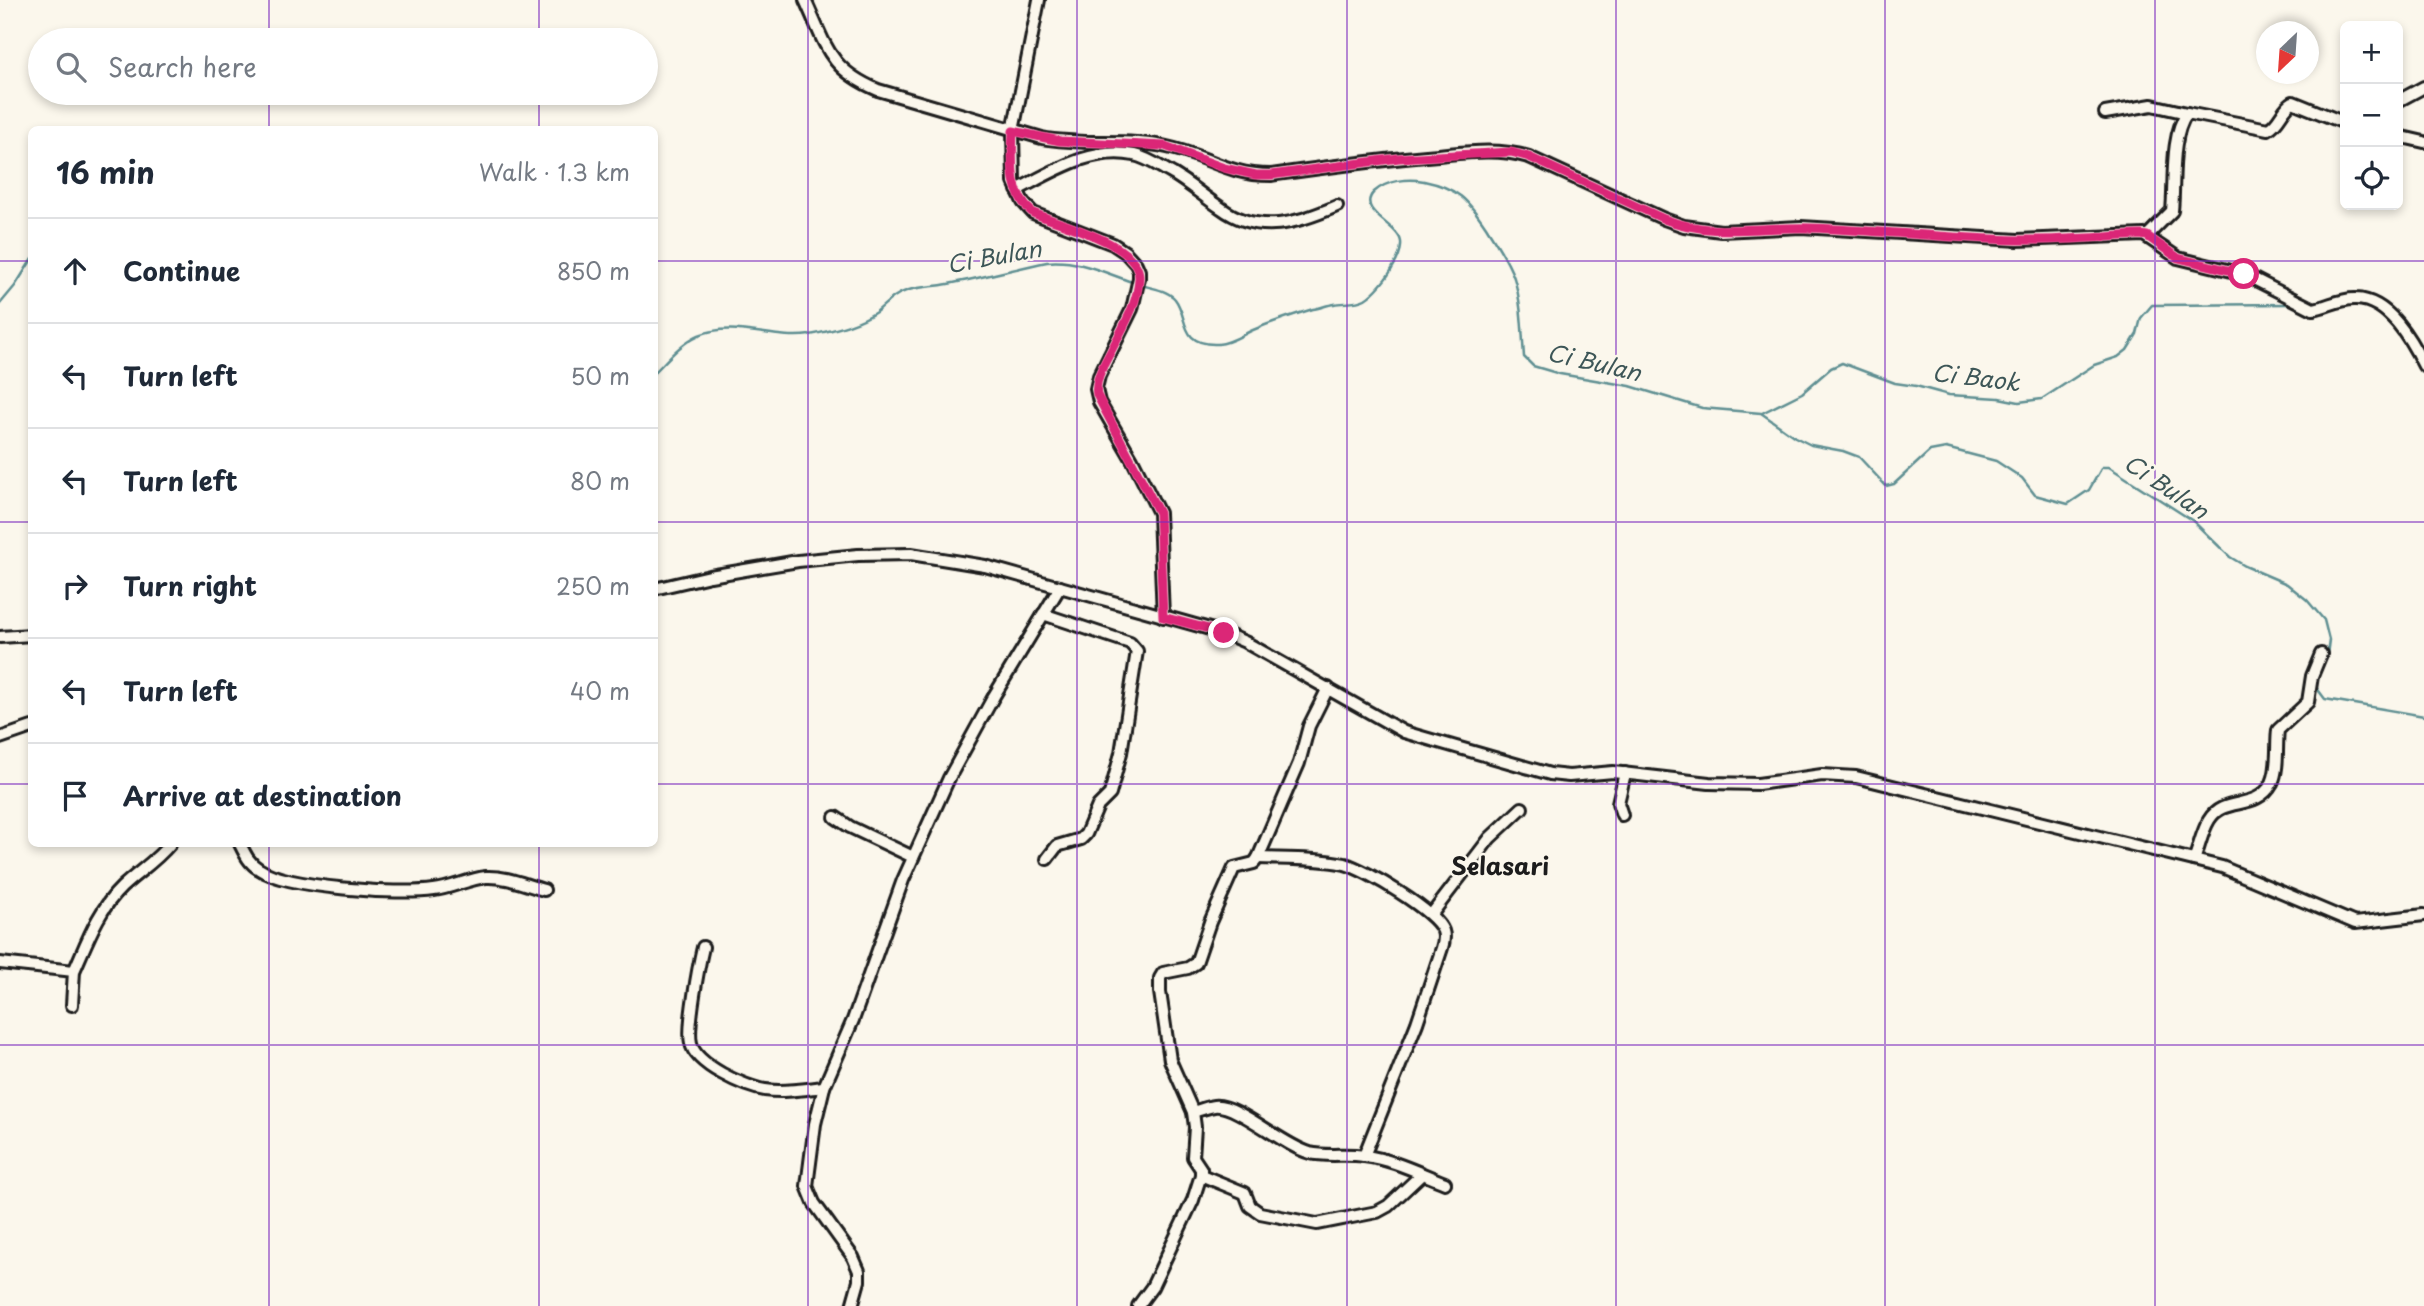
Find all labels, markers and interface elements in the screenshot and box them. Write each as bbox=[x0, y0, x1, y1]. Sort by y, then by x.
north arrow bbox=[2256, 21, 2319, 84]
map controls bbox=[2340, 21, 2403, 210]
button: + bbox=[2340, 21, 2403, 84]
search box bbox=[28, 28, 658, 105]
text: Search here bbox=[108, 47, 257, 86]
icon: search bbox=[52, 48, 90, 86]
button: − bbox=[2340, 84, 2403, 147]
button: locate bbox=[2340, 147, 2403, 210]
text: 16 min bbox=[56, 149, 155, 194]
text: Walk · 1.3 km bbox=[479, 154, 630, 189]
water label: Ci Bulan bbox=[944, 230, 1045, 281]
text: Continue bbox=[123, 251, 240, 290]
icon: ahead bbox=[56, 252, 94, 290]
text: 850 m bbox=[557, 253, 630, 288]
route start bbox=[2228, 258, 2259, 289]
water label: Ci Bulan bbox=[1544, 334, 1646, 390]
water label: Ci Baok bbox=[1930, 354, 2023, 399]
text: Turn left bbox=[123, 356, 238, 395]
icon: left bbox=[56, 357, 94, 395]
text: 50 m bbox=[570, 358, 630, 393]
water label: Ci Bulan bbox=[2118, 445, 2217, 528]
text: Turn left bbox=[123, 461, 238, 500]
icon: left bbox=[56, 462, 94, 500]
text: 80 m bbox=[570, 463, 630, 498]
text: Turn right bbox=[123, 566, 257, 605]
icon: right bbox=[56, 567, 94, 605]
text: 250 m bbox=[556, 568, 630, 603]
route end bbox=[1208, 617, 1239, 648]
text: Turn left bbox=[123, 671, 238, 710]
icon: left bbox=[56, 672, 94, 710]
text: 40 m bbox=[570, 673, 630, 708]
text: Arrive at destination bbox=[123, 776, 402, 815]
icon: arrive bbox=[56, 777, 94, 815]
district label: Selasari bbox=[1451, 847, 1549, 883]

